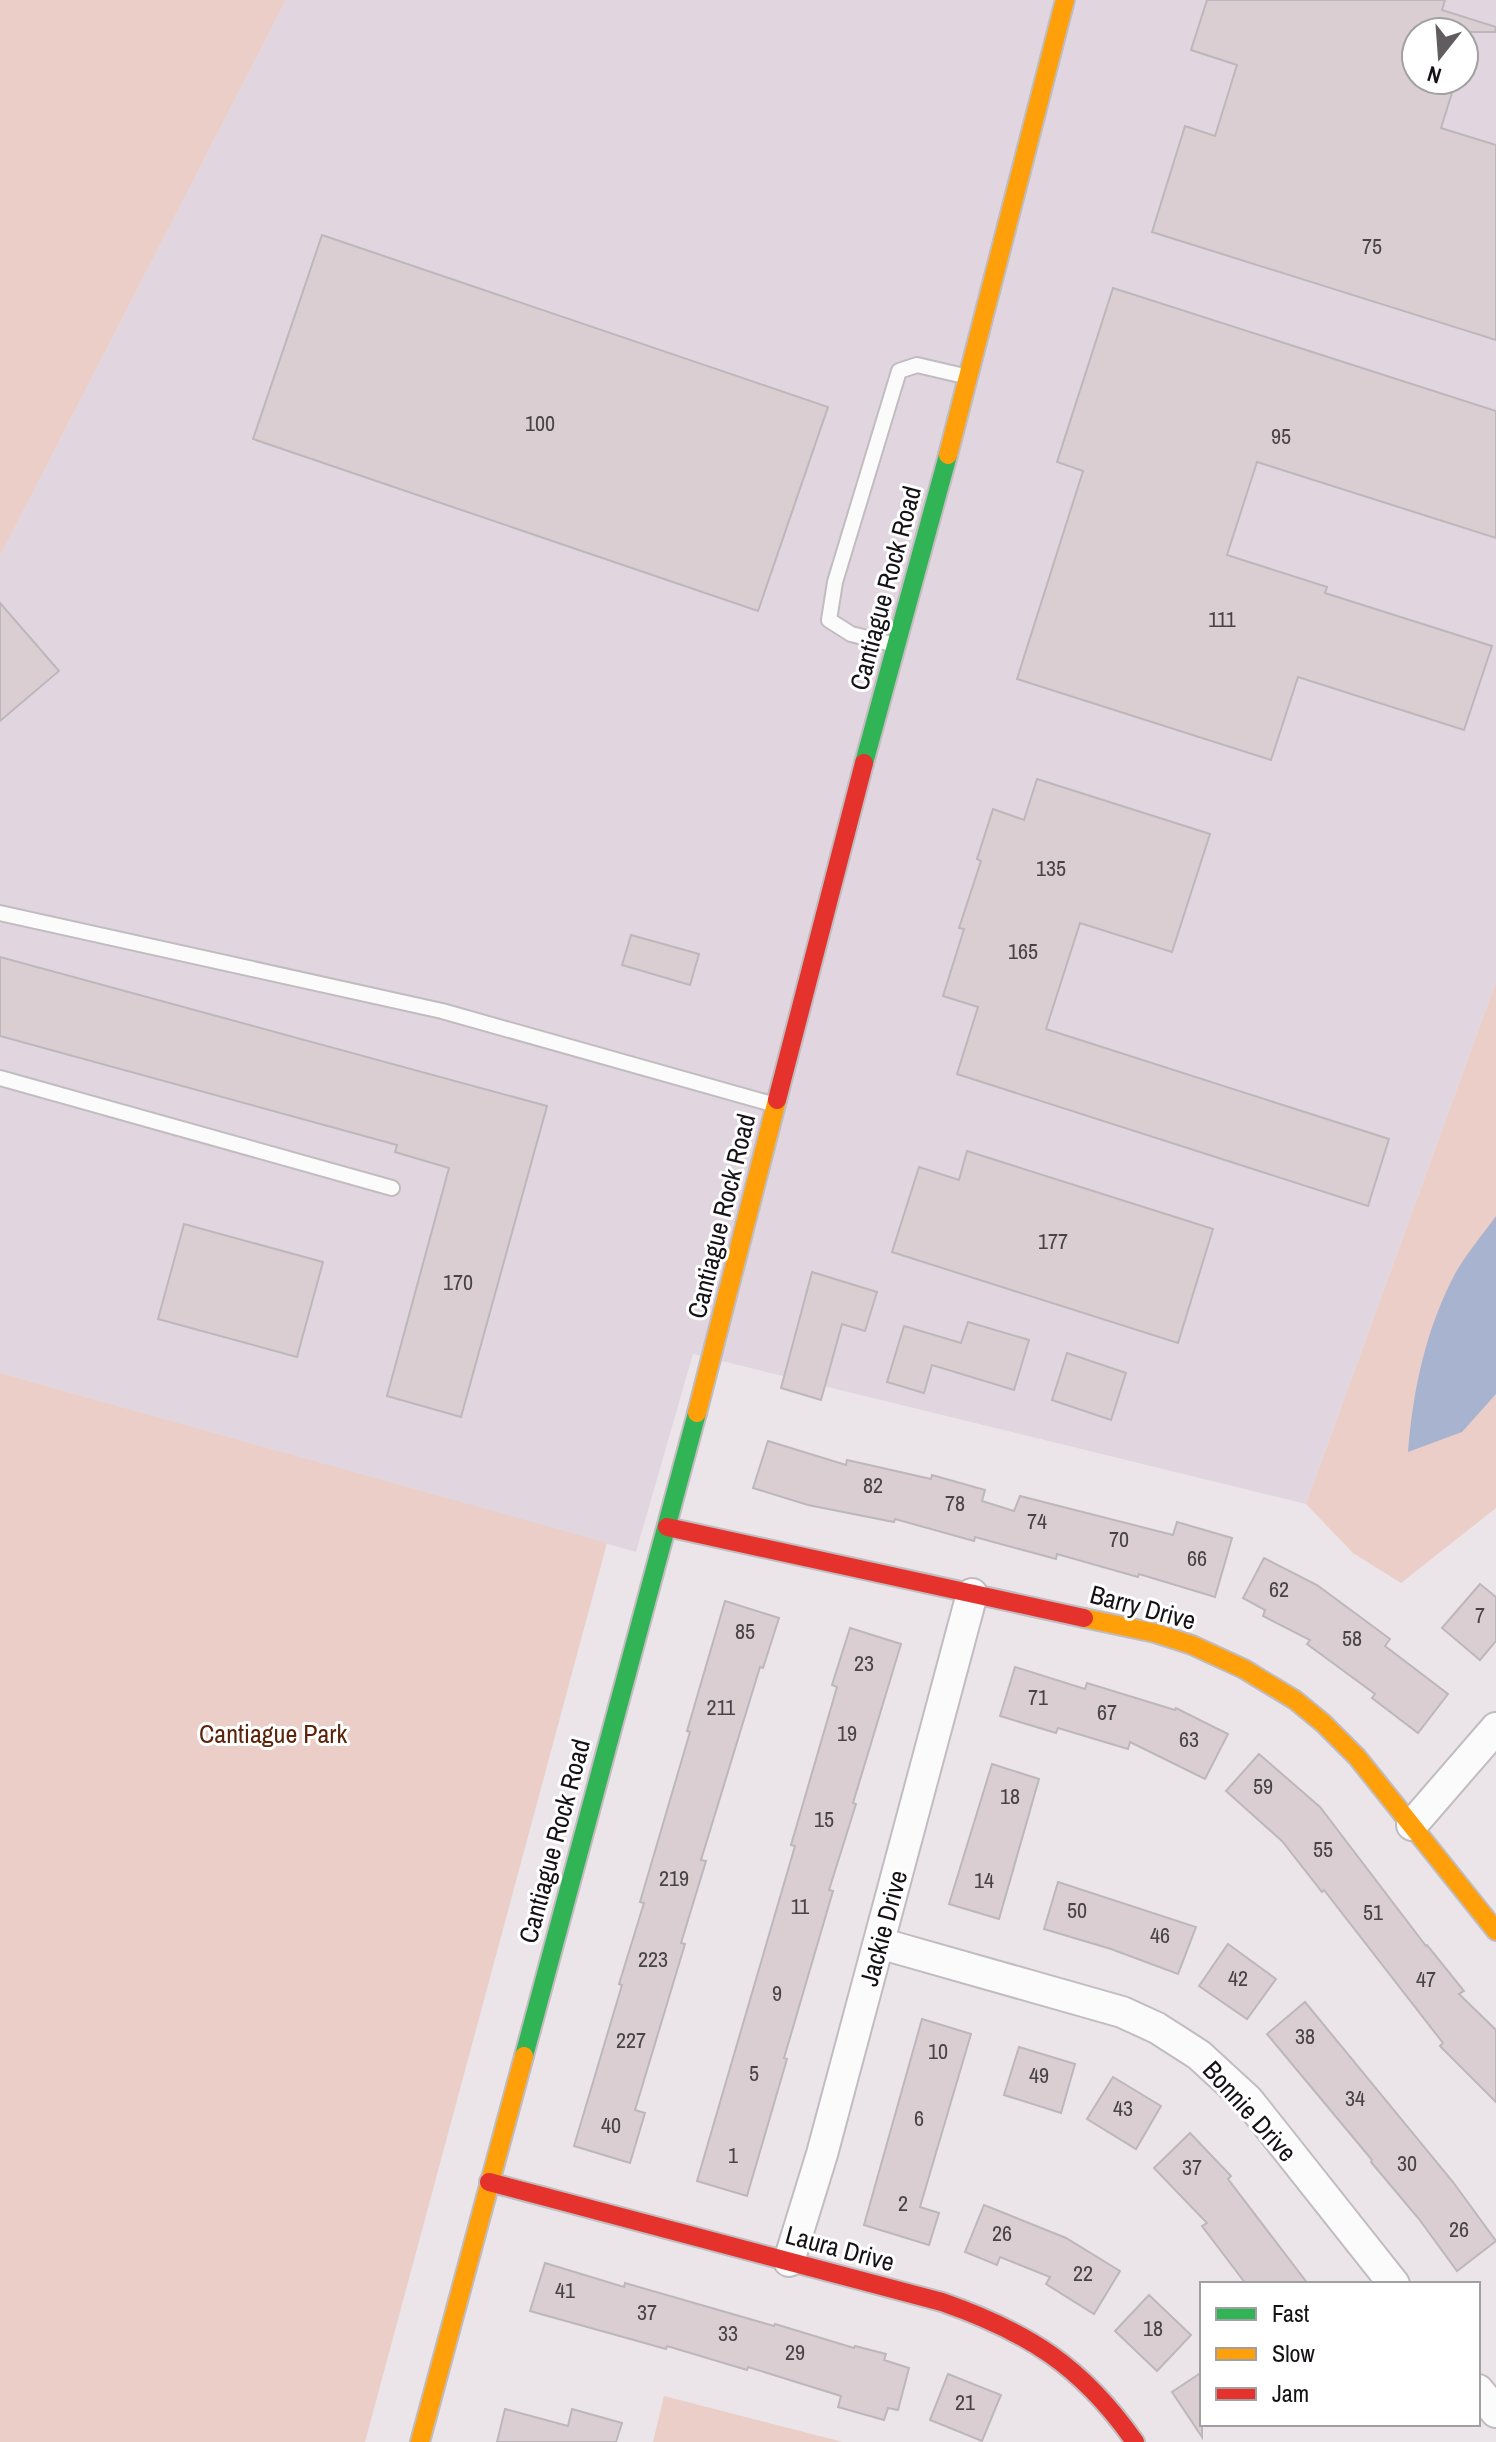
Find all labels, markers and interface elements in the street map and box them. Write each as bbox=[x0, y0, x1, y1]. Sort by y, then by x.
north arrow bbox=[1400, 16, 1480, 96]
text: N bbox=[1424, 59, 1445, 91]
house number: 75 bbox=[1362, 231, 1382, 261]
house number: 100 bbox=[525, 408, 555, 438]
house number: 95 bbox=[1271, 421, 1291, 451]
street label: Cantiague Rock Road bbox=[841, 482, 929, 694]
house number: 111 bbox=[1208, 604, 1236, 634]
house number: 135 bbox=[1036, 853, 1066, 883]
house number: 165 bbox=[1008, 936, 1038, 966]
street label: Cantiague Rock Road bbox=[679, 1110, 763, 1322]
house number: 177 bbox=[1038, 1226, 1068, 1256]
house number: 170 bbox=[443, 1267, 473, 1297]
house number: 82 bbox=[863, 1470, 883, 1500]
house number: 78 bbox=[945, 1488, 965, 1518]
house number: 74 bbox=[1027, 1506, 1047, 1536]
house number: 70 bbox=[1109, 1524, 1129, 1554]
house number: 66 bbox=[1187, 1543, 1207, 1573]
house number: 62 bbox=[1269, 1574, 1289, 1604]
street label: Barry Drive bbox=[1086, 1576, 1200, 1638]
house number: 7 bbox=[1475, 1600, 1485, 1630]
house number: 85 bbox=[735, 1616, 755, 1646]
house number: 58 bbox=[1342, 1623, 1362, 1653]
house number: 23 bbox=[854, 1648, 874, 1678]
house number: 71 bbox=[1028, 1682, 1048, 1712]
house number: 211 bbox=[707, 1692, 735, 1722]
house number: 67 bbox=[1097, 1697, 1117, 1727]
park label: Cantiague Park bbox=[199, 1716, 347, 1751]
house number: 19 bbox=[837, 1718, 857, 1748]
house number: 63 bbox=[1179, 1724, 1199, 1754]
street label: Cantiague Rock Road bbox=[510, 1735, 598, 1947]
house number: 59 bbox=[1253, 1771, 1273, 1801]
house number: 18 bbox=[1000, 1781, 1020, 1811]
house number: 15 bbox=[814, 1804, 834, 1834]
house number: 55 bbox=[1313, 1834, 1333, 1864]
house number: 219 bbox=[659, 1863, 689, 1893]
house number: 14 bbox=[974, 1865, 994, 1895]
street label: Jackie Drive bbox=[851, 1866, 915, 1990]
house number: 11 bbox=[791, 1891, 809, 1921]
house number: 50 bbox=[1067, 1895, 1087, 1925]
house number: 51 bbox=[1363, 1897, 1383, 1927]
house number: 46 bbox=[1150, 1920, 1170, 1950]
house number: 223 bbox=[638, 1944, 668, 1974]
house number: 42 bbox=[1228, 1963, 1248, 1993]
house number: 47 bbox=[1416, 1964, 1436, 1994]
house number: 9 bbox=[772, 1978, 782, 2008]
house number: 38 bbox=[1295, 2021, 1315, 2051]
house number: 227 bbox=[616, 2025, 646, 2055]
house number: 10 bbox=[928, 2036, 948, 2066]
street label: Bonnie Drive bbox=[1195, 2053, 1305, 2169]
house number: 5 bbox=[749, 2058, 759, 2088]
house number: 49 bbox=[1029, 2060, 1049, 2090]
house number: 34 bbox=[1345, 2083, 1365, 2113]
house number: 43 bbox=[1113, 2093, 1133, 2123]
house number: 6 bbox=[914, 2103, 924, 2133]
house number: 40 bbox=[601, 2110, 621, 2140]
house number: 1 bbox=[728, 2140, 738, 2170]
house number: 30 bbox=[1397, 2148, 1417, 2178]
house number: 37 bbox=[1182, 2152, 1202, 2182]
house number: 2 bbox=[898, 2188, 908, 2218]
house number: 26 bbox=[1449, 2214, 1469, 2244]
street label: Laura Drive bbox=[782, 2217, 898, 2279]
house number: 26 bbox=[992, 2218, 1012, 2248]
house number: 22 bbox=[1073, 2258, 1093, 2288]
house number: 41 bbox=[555, 2275, 575, 2305]
legend bbox=[1200, 2282, 1480, 2426]
house number: 37 bbox=[637, 2297, 657, 2327]
text: Fast bbox=[1272, 2297, 1310, 2329]
house number: 18 bbox=[1143, 2313, 1163, 2343]
house number: 33 bbox=[718, 2318, 738, 2348]
house number: 29 bbox=[785, 2337, 805, 2367]
text: Slow bbox=[1272, 2337, 1315, 2369]
text: Jam bbox=[1272, 2377, 1309, 2409]
house number: 21 bbox=[955, 2387, 975, 2417]

